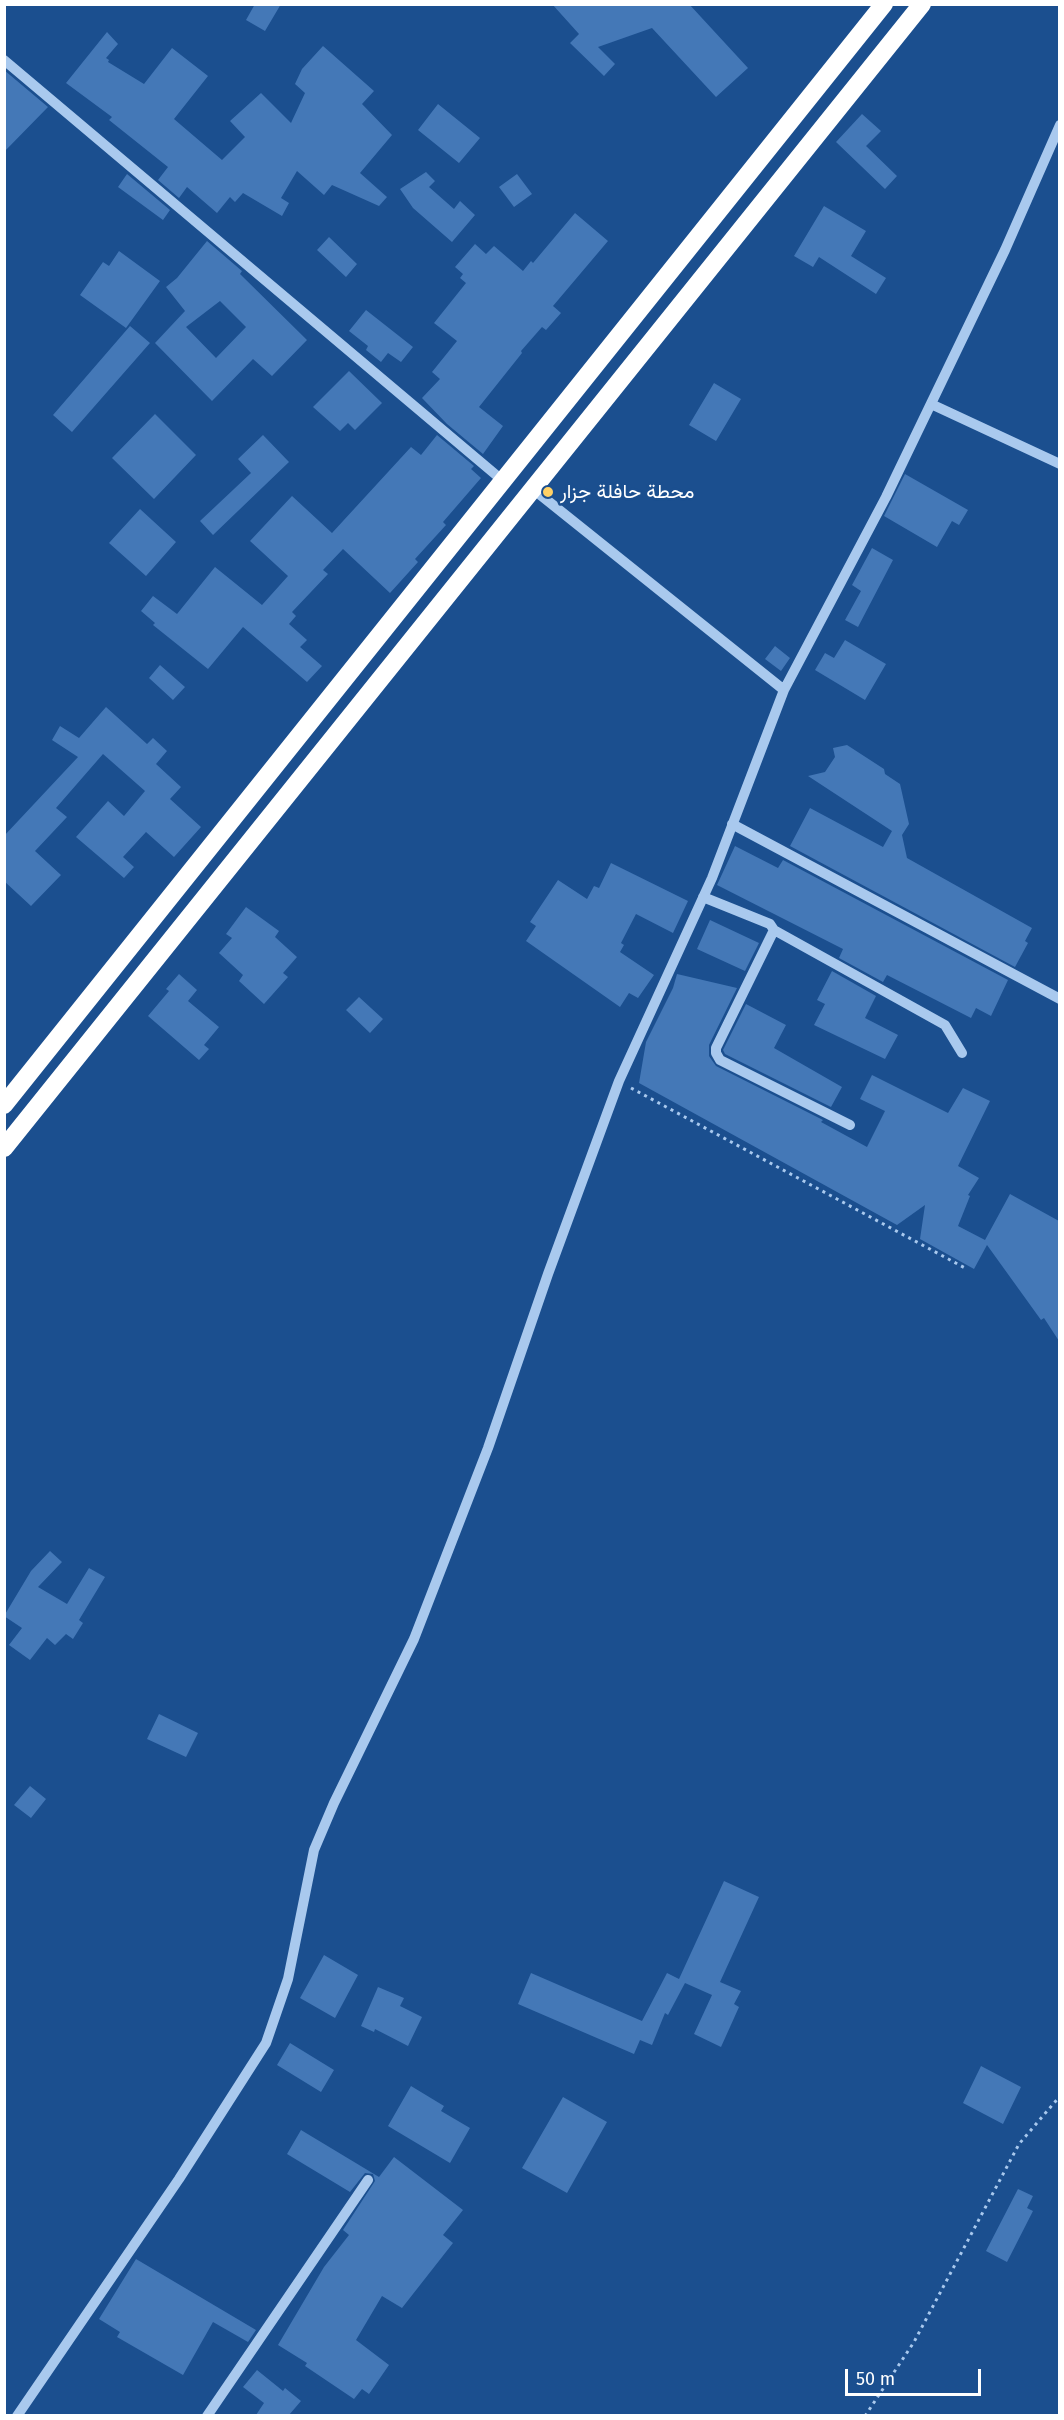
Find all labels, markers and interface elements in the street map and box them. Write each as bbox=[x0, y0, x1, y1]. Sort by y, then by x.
place label: محطة حافلة جزار bbox=[560, 480, 695, 504]
marker: محطة حافلة جزار bbox=[541, 485, 555, 499]
scale bar bbox=[848, 2357, 984, 2395]
text: 50 m bbox=[856, 2368, 895, 2390]

